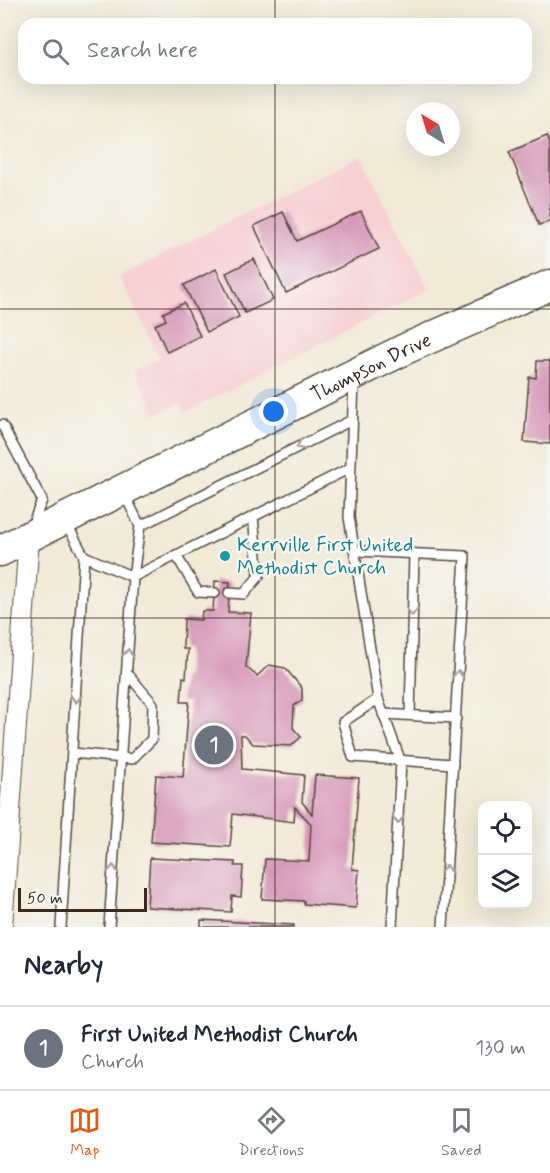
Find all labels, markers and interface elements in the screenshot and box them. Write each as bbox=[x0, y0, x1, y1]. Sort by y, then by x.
search box bbox=[18, 18, 532, 84]
icon: search bbox=[39, 35, 72, 68]
text: Search here bbox=[87, 37, 198, 65]
north arrow bbox=[406, 102, 460, 156]
street label: Thompson Drive bbox=[306, 327, 436, 409]
your location bbox=[259, 397, 288, 426]
one-way arrow bbox=[295, 439, 306, 451]
place label: Kerrville First United Methodist Church bbox=[237, 532, 413, 582]
marker: Kerrville First United Methodist Church bbox=[218, 549, 232, 563]
one-way arrow bbox=[406, 608, 419, 617]
one-way arrow bbox=[122, 649, 135, 658]
one-way arrow bbox=[452, 669, 465, 678]
one-way arrow bbox=[69, 694, 82, 703]
pin: 1 bbox=[194, 722, 234, 768]
map controls bbox=[478, 801, 532, 909]
button: locate bbox=[478, 801, 532, 855]
one-way arrow bbox=[391, 816, 404, 825]
button: layers bbox=[478, 855, 532, 909]
one-way arrow bbox=[106, 864, 119, 873]
one-way arrow bbox=[439, 864, 452, 873]
scale bar bbox=[18, 885, 147, 912]
text: 50 m bbox=[27, 888, 63, 909]
text: Nearby bbox=[24, 949, 103, 983]
text: First United Methodist Church bbox=[81, 1021, 358, 1049]
text: 1 bbox=[39, 1035, 48, 1062]
text: 130 m bbox=[475, 1035, 526, 1062]
text: Church bbox=[81, 1049, 144, 1076]
tab: Map bbox=[68, 1104, 101, 1161]
tab: Directions bbox=[238, 1104, 304, 1161]
tab: Saved bbox=[441, 1104, 482, 1161]

